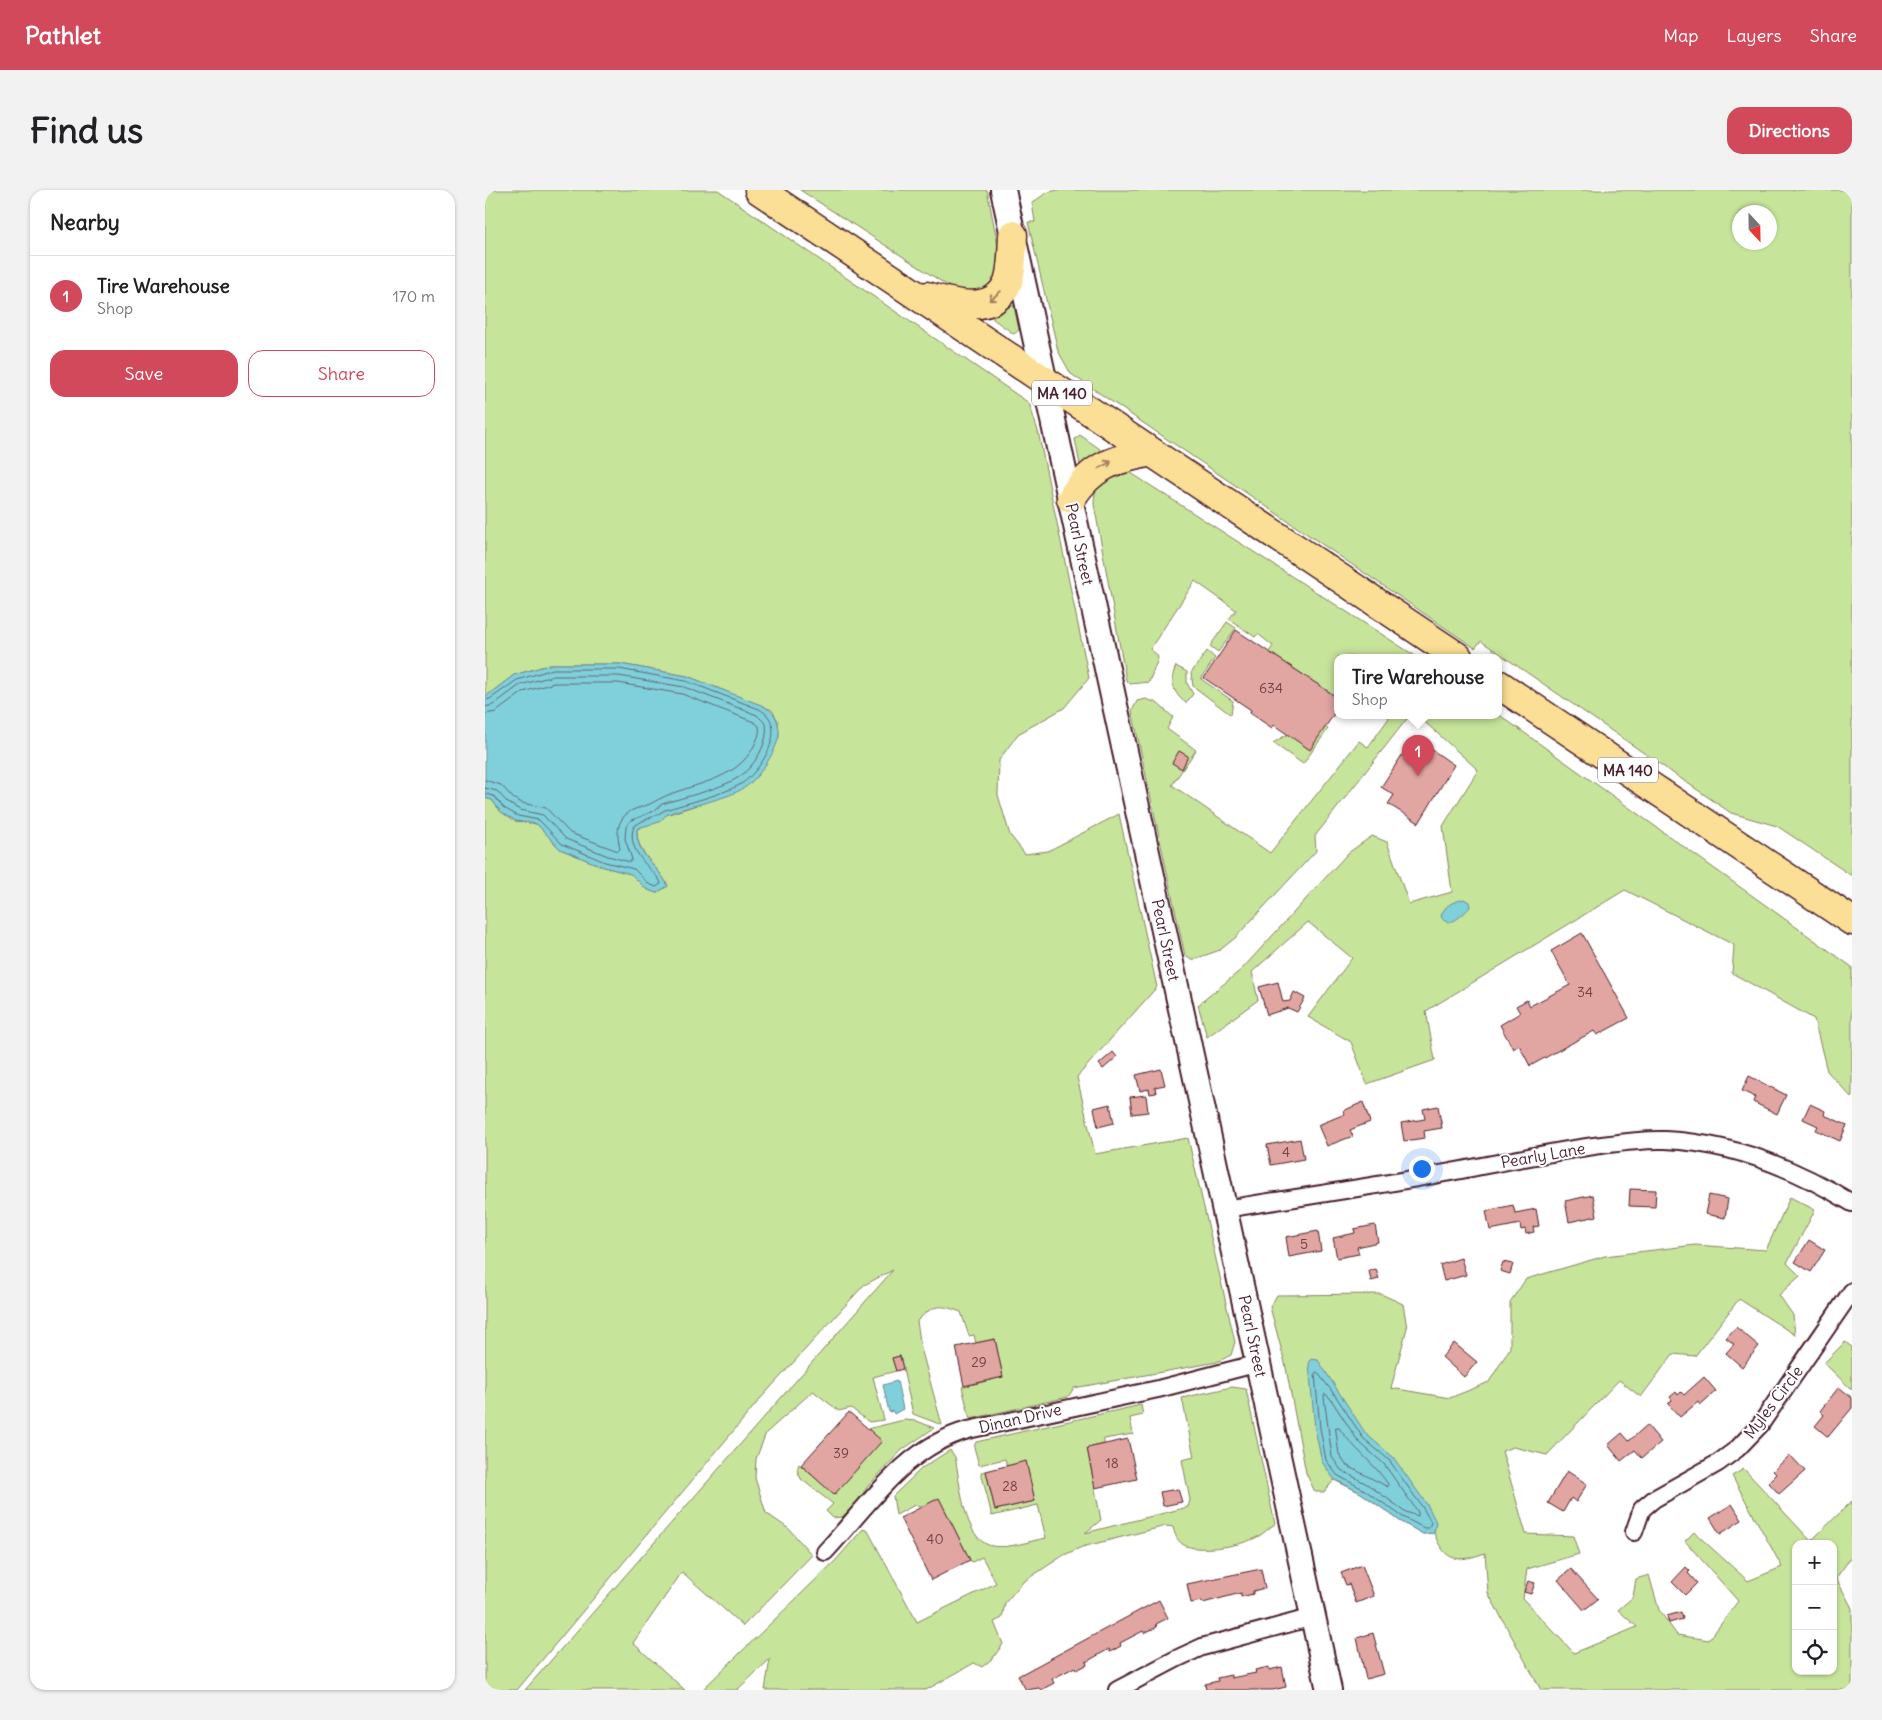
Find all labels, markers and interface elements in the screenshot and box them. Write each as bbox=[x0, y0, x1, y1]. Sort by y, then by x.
text: Pathlet bbox=[25, 20, 101, 50]
text: Map bbox=[1663, 24, 1698, 47]
text: Layers bbox=[1726, 24, 1782, 47]
text: Share bbox=[1810, 24, 1857, 47]
button: Directions bbox=[1727, 107, 1852, 154]
text: Find us bbox=[30, 108, 143, 152]
north arrow bbox=[1732, 205, 1777, 250]
text: Nearby bbox=[50, 209, 120, 236]
text: Tire Warehouse bbox=[97, 274, 230, 298]
text: 1 bbox=[63, 286, 69, 306]
text: 170 m bbox=[392, 286, 435, 306]
one-way arrow bbox=[989, 291, 1002, 302]
text: Shop bbox=[97, 298, 133, 318]
button: Save bbox=[50, 350, 238, 397]
button: Share bbox=[248, 350, 435, 397]
road number: MA 140 bbox=[1032, 380, 1092, 406]
one-way arrow bbox=[1097, 460, 1111, 470]
street label: Pearl Street bbox=[1062, 501, 1099, 587]
popup bbox=[1334, 654, 1502, 719]
text: Tire Warehouse bbox=[1352, 665, 1484, 689]
house number: 634 bbox=[1259, 679, 1283, 697]
text: Shop bbox=[1352, 689, 1388, 709]
pin: 1 bbox=[1402, 735, 1434, 776]
road number: MA 140 bbox=[1598, 758, 1658, 782]
street label: Pearl Street bbox=[1148, 897, 1185, 983]
house number: 34 bbox=[1577, 983, 1593, 1001]
street label: Pearly Lane bbox=[1499, 1138, 1587, 1172]
house number: 4 bbox=[1282, 1143, 1290, 1161]
your location bbox=[1409, 1156, 1435, 1182]
house number: 5 bbox=[1300, 1235, 1308, 1253]
street label: Pearl Street bbox=[1235, 1293, 1272, 1379]
house number: 29 bbox=[971, 1353, 987, 1371]
street label: Myles Circle bbox=[1739, 1362, 1807, 1442]
street label: Dinan Drive bbox=[977, 1399, 1063, 1437]
house number: 39 bbox=[833, 1444, 849, 1462]
house number: 18 bbox=[1105, 1454, 1119, 1472]
house number: 28 bbox=[1002, 1477, 1018, 1495]
house number: 40 bbox=[926, 1530, 944, 1548]
map controls bbox=[1792, 1540, 1837, 1675]
button: + bbox=[1792, 1540, 1837, 1585]
button: − bbox=[1792, 1585, 1837, 1630]
button: locate bbox=[1792, 1630, 1837, 1675]

